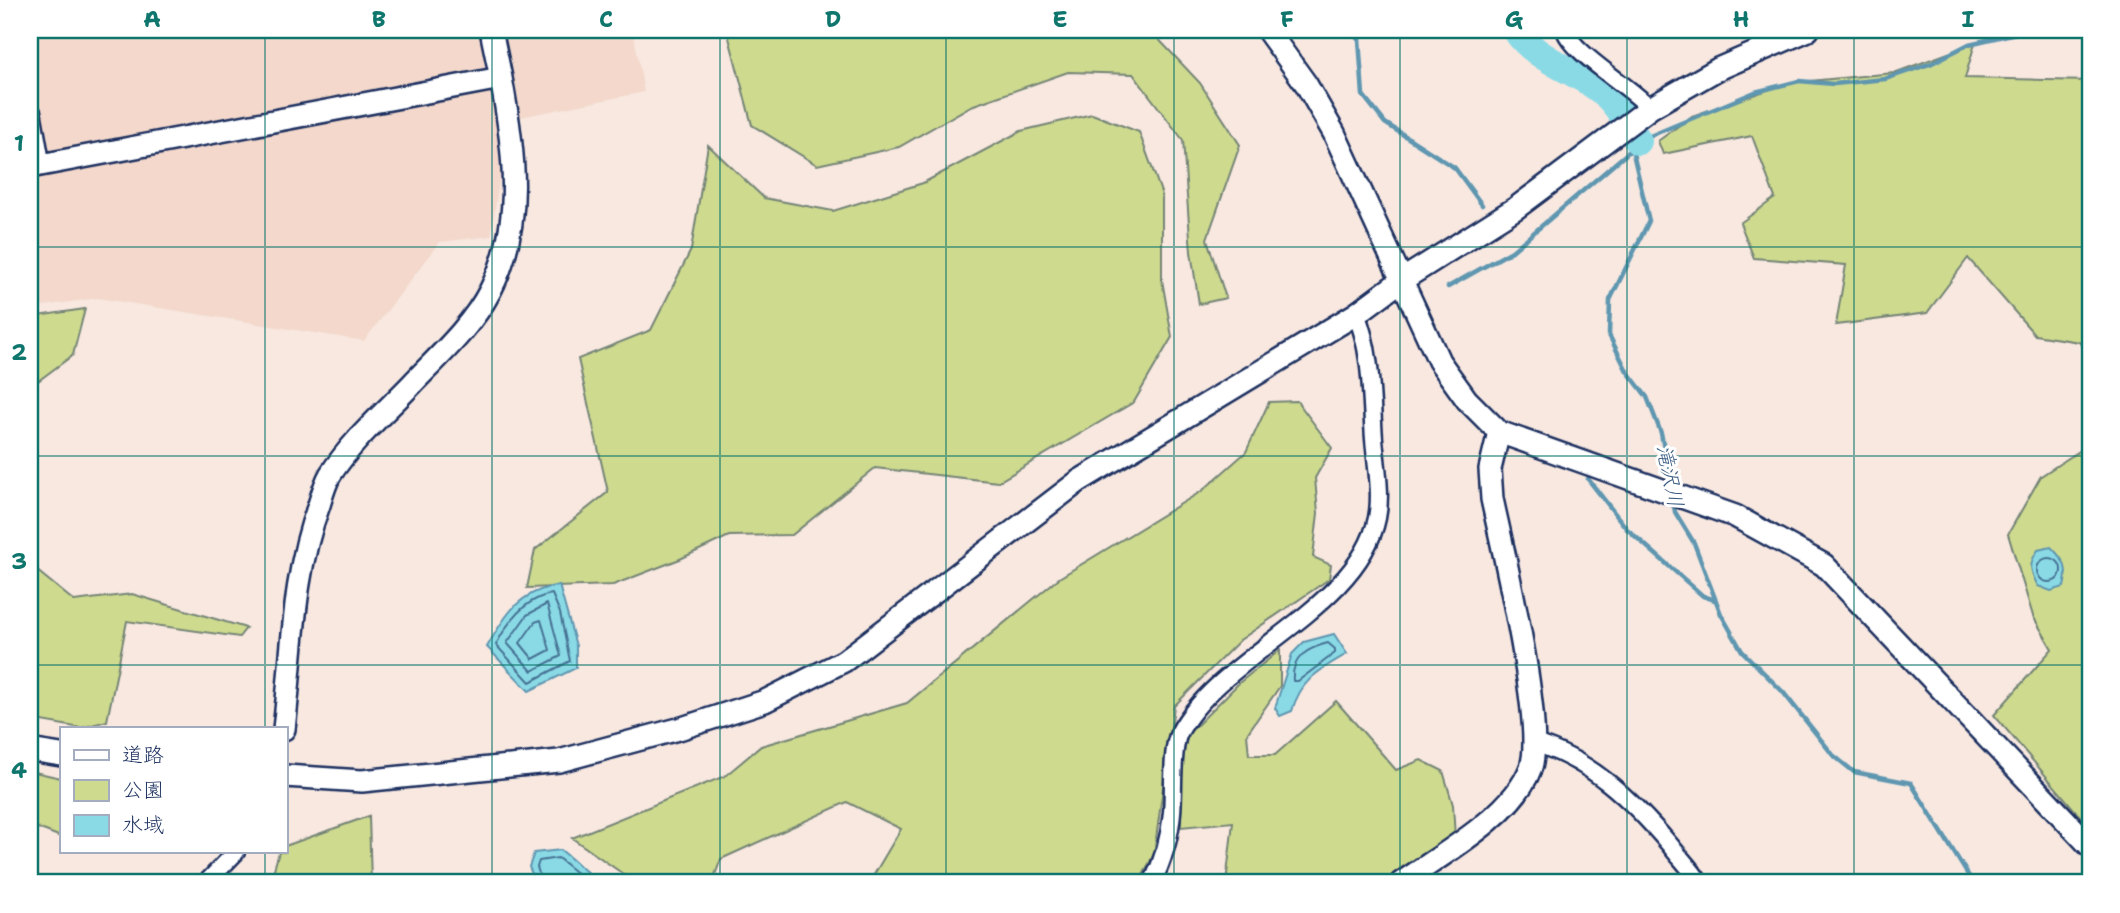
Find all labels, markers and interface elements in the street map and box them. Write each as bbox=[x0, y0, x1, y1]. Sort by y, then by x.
text: A bbox=[143, 4, 161, 34]
text: B bbox=[372, 4, 386, 34]
text: C bbox=[599, 4, 613, 34]
text: D bbox=[825, 4, 841, 34]
text: E bbox=[1052, 4, 1068, 34]
text: F bbox=[1280, 4, 1294, 34]
text: G bbox=[1505, 4, 1524, 34]
text: H bbox=[1733, 4, 1749, 34]
text: I bbox=[1962, 4, 1975, 34]
text: 1 bbox=[14, 128, 24, 158]
text: 2 bbox=[11, 337, 27, 367]
water label: 滝沢川 bbox=[1650, 442, 1690, 510]
text: 3 bbox=[11, 546, 27, 576]
legend bbox=[60, 727, 287, 853]
text: 道路 bbox=[122, 741, 164, 769]
text: 4 bbox=[11, 755, 27, 785]
text: 公園 bbox=[122, 776, 164, 804]
text: 水域 bbox=[122, 811, 164, 839]

